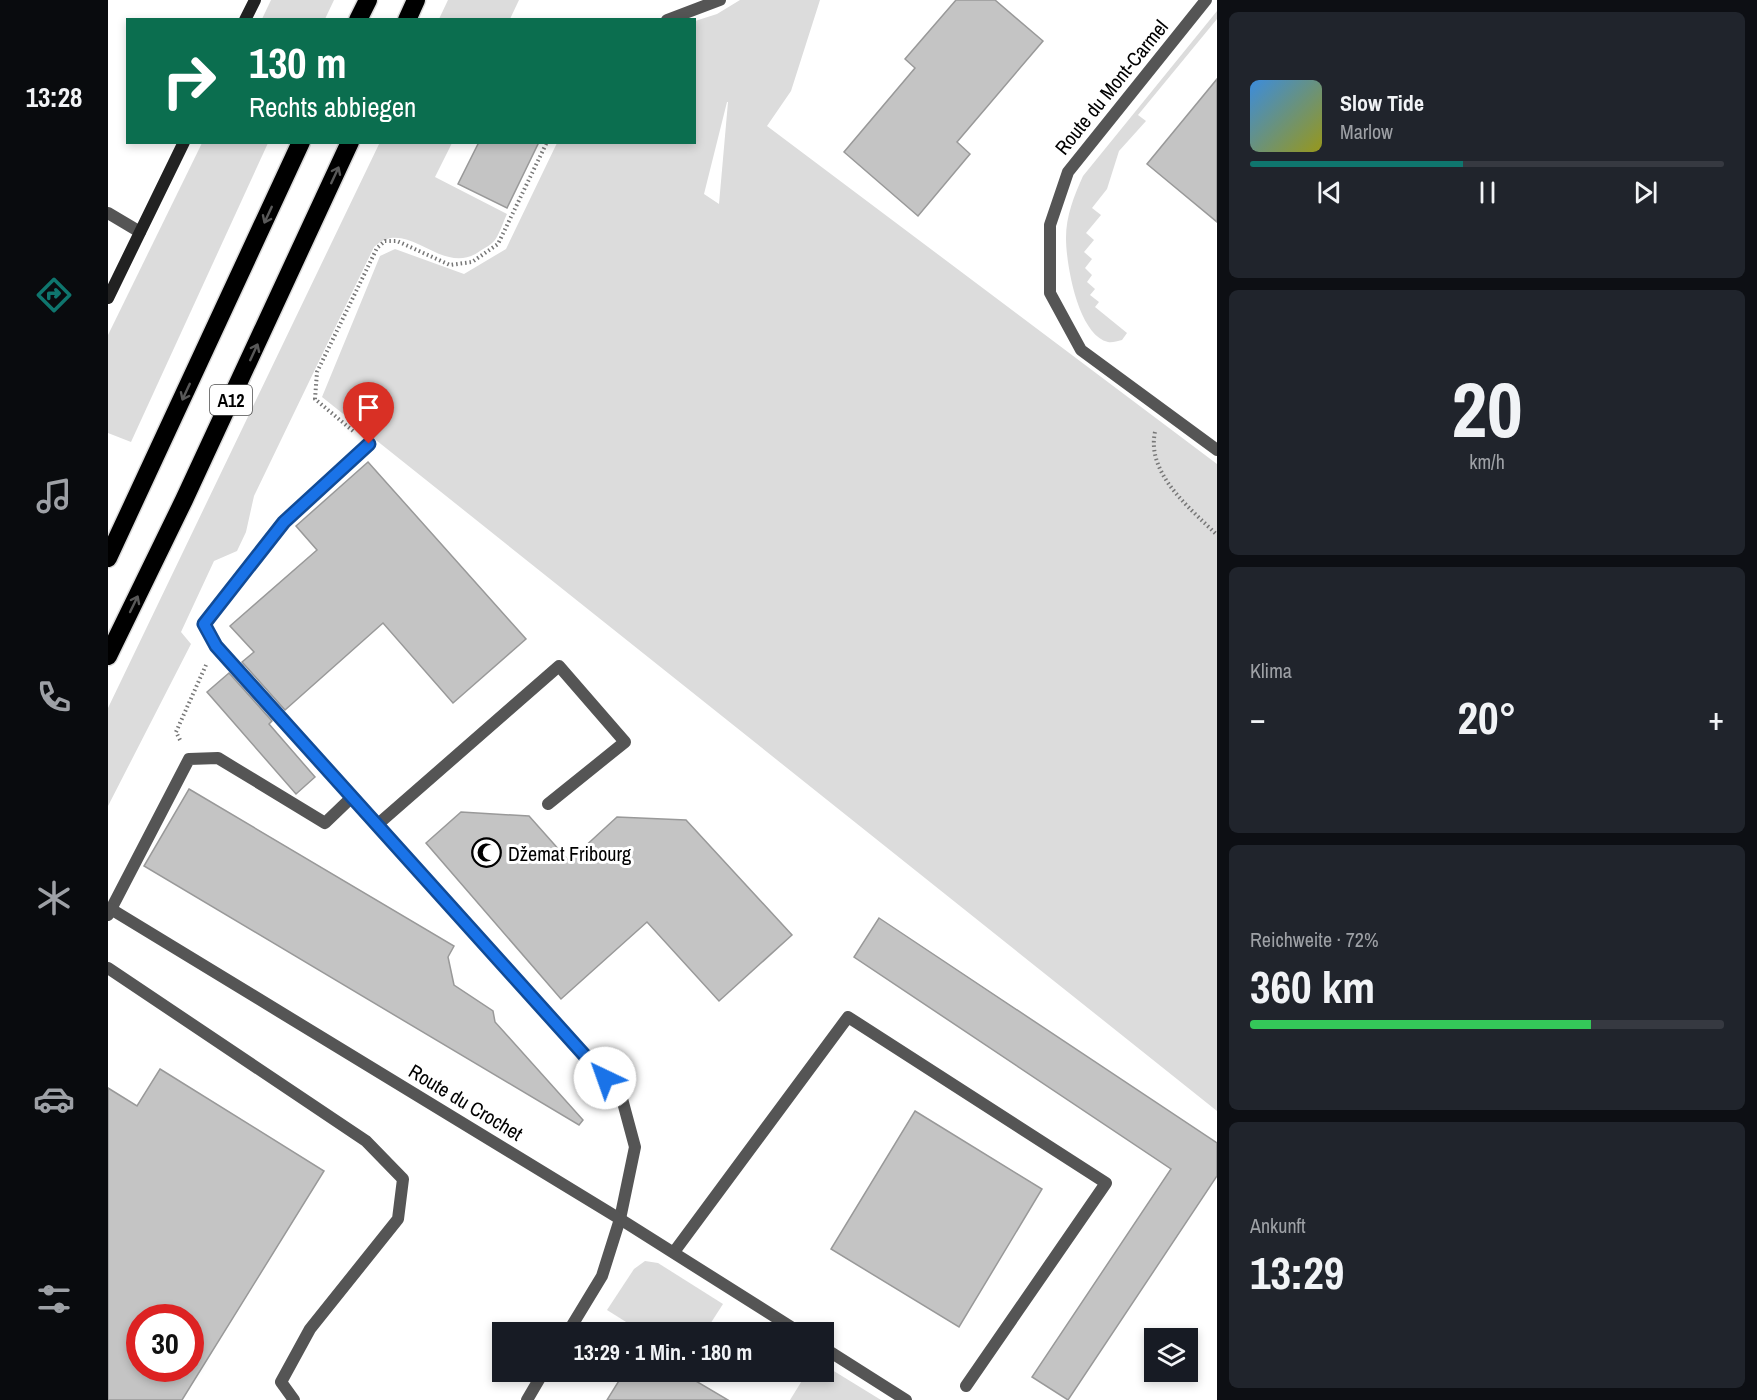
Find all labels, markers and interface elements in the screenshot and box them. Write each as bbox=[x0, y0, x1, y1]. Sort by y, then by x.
street label: Route du Mont-Carmel bbox=[1048, 14, 1174, 160]
text: 130 m bbox=[249, 35, 347, 91]
icon: right bbox=[150, 42, 228, 120]
text: 13:28 bbox=[26, 79, 82, 115]
text: Slow Tide bbox=[1340, 88, 1424, 118]
text: Rechts abbiegen bbox=[249, 89, 416, 125]
text: Marlow bbox=[1340, 118, 1393, 145]
one-way arrow bbox=[330, 166, 341, 184]
icon: previous bbox=[1313, 176, 1346, 209]
icon: pause bbox=[1471, 176, 1504, 209]
icon: next bbox=[1629, 176, 1662, 209]
one-way arrow bbox=[262, 205, 274, 223]
icon: directions bbox=[33, 274, 75, 316]
one-way arrow bbox=[249, 343, 260, 361]
text: 20 bbox=[1451, 356, 1523, 461]
one-way arrow bbox=[180, 382, 192, 400]
pin bbox=[343, 382, 394, 444]
road number: A12 bbox=[210, 385, 252, 415]
icon: arrive bbox=[352, 391, 385, 424]
text: km/h bbox=[1469, 448, 1505, 475]
icon: music bbox=[33, 475, 75, 517]
one-way arrow bbox=[128, 596, 140, 613]
text: Klima bbox=[1250, 657, 1292, 684]
icon: phone bbox=[33, 676, 75, 718]
text: 20° bbox=[1457, 687, 1517, 748]
text: − bbox=[1250, 696, 1266, 740]
text: + bbox=[1708, 696, 1724, 740]
mosque icon: Džemat Fribourg bbox=[471, 837, 503, 869]
place label: Džemat Fribourg bbox=[508, 840, 631, 867]
icon: climate bbox=[33, 877, 75, 919]
text: Reichweite · 72% bbox=[1250, 926, 1379, 953]
text: 360 km bbox=[1250, 956, 1375, 1017]
position arrow bbox=[573, 1046, 637, 1110]
street label: Route du Crochet bbox=[404, 1057, 528, 1147]
icon: car bbox=[33, 1078, 75, 1120]
text: Ankunft bbox=[1250, 1212, 1306, 1239]
text: 13:29 bbox=[1250, 1242, 1344, 1303]
icon: filters bbox=[33, 1278, 75, 1320]
speed limit sign: 30 bbox=[126, 1304, 204, 1382]
map controls bbox=[1144, 1328, 1198, 1382]
button: layers bbox=[1144, 1328, 1198, 1382]
text: 13:29 · 1 Min. · 180 m bbox=[574, 1337, 752, 1367]

